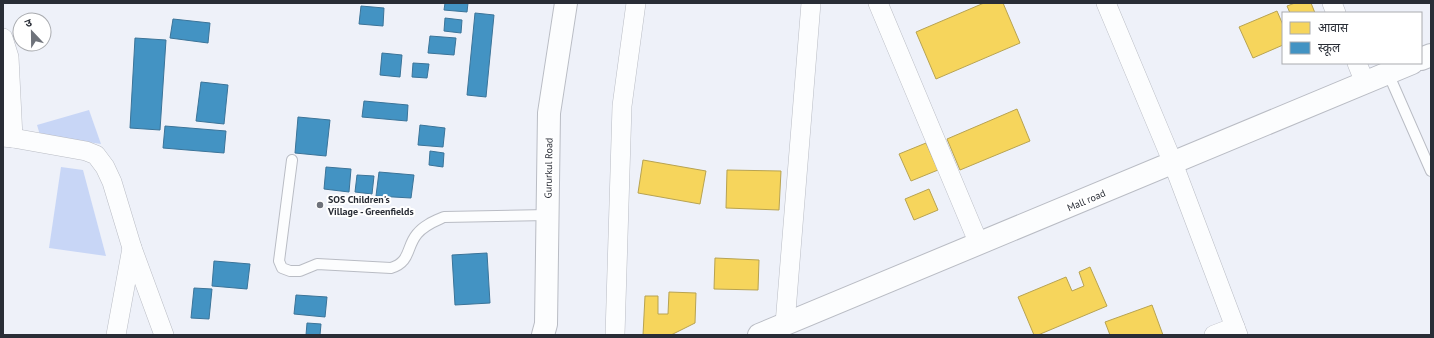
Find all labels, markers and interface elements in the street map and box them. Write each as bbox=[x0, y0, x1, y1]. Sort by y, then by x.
north arrow bbox=[12, 12, 52, 52]
legend bbox=[1282, 12, 1422, 64]
text: उ bbox=[23, 15, 34, 30]
text: आवास bbox=[1318, 20, 1349, 35]
text: स्कूल bbox=[1318, 40, 1341, 56]
street label: Gururkul Road bbox=[541, 138, 556, 198]
street label: Mall road bbox=[1065, 187, 1107, 214]
place label: SOS Children's Village - Greenfields bbox=[327, 193, 414, 218]
marker: SOS Children's Village - Greenfields bbox=[315, 200, 325, 210]

